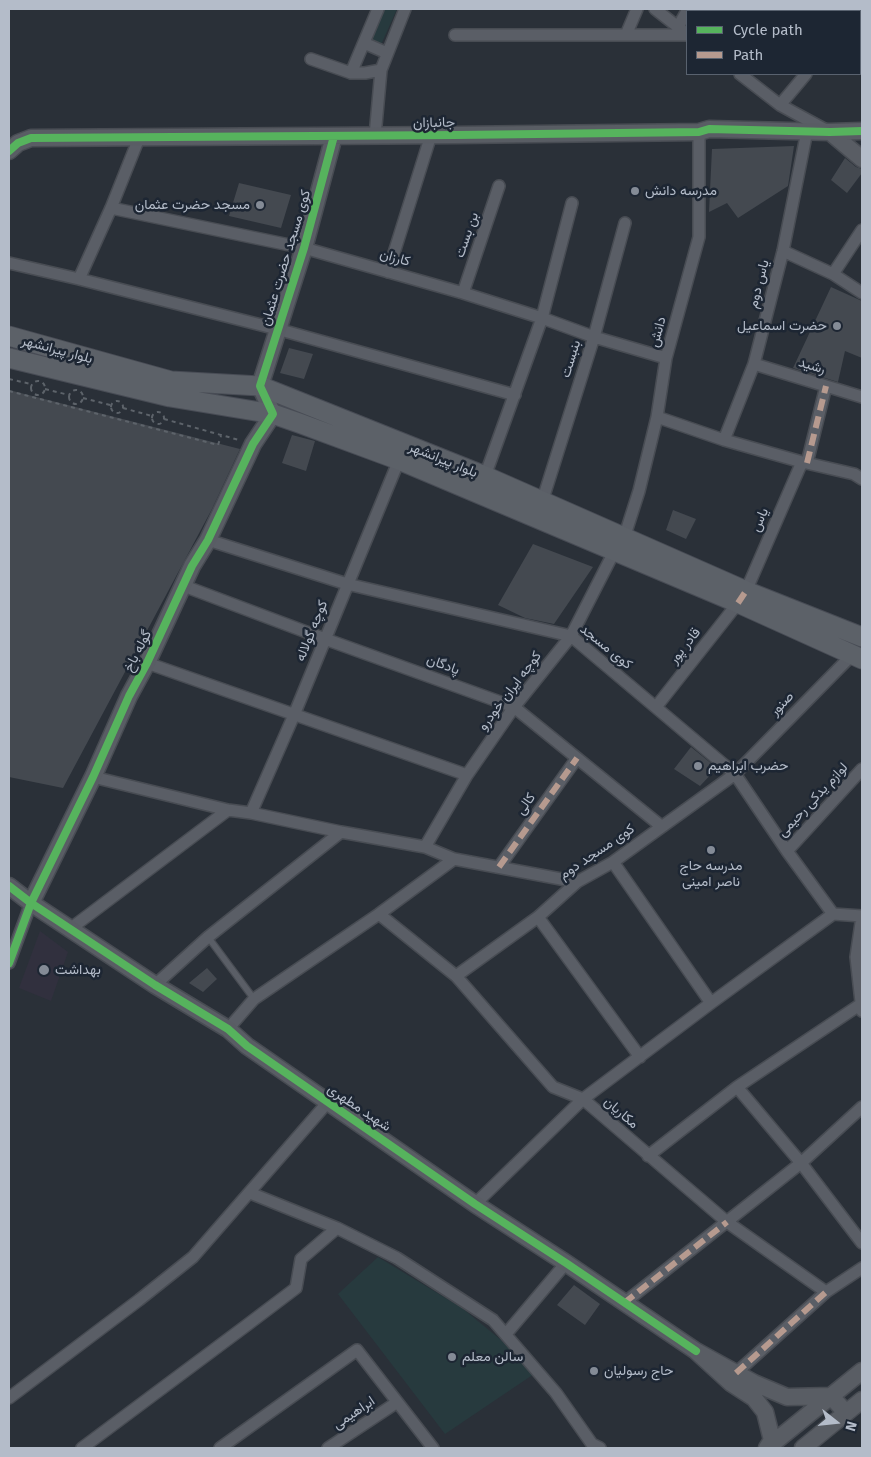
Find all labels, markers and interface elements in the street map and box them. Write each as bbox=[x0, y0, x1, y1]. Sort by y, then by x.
legend bbox=[686, 10, 861, 75]
text: Cycle path bbox=[733, 21, 803, 39]
text: Path bbox=[733, 46, 763, 64]
street label: جانبازان bbox=[413, 114, 455, 132]
place label: مدرسه دانش bbox=[645, 183, 717, 199]
marker: مدرسه دانش bbox=[629, 185, 641, 197]
street label: کوی مسجد حضرت عثمان bbox=[257, 188, 315, 328]
place label: مسجد حضرت عثمان bbox=[135, 197, 250, 213]
marker: مسجد حضرت عثمان bbox=[254, 199, 266, 211]
street label: بن بست bbox=[451, 210, 483, 260]
street label: کارزان bbox=[378, 246, 412, 270]
street label: یاس دوم bbox=[745, 258, 773, 310]
street label: دانش bbox=[646, 315, 670, 349]
place label: حضرت اسماعیل bbox=[737, 318, 827, 334]
marker: حضرت اسماعیل bbox=[831, 320, 843, 332]
street label: بلوار پیرانشهر bbox=[20, 332, 94, 368]
street label: بنبست bbox=[557, 338, 585, 380]
street label: رشید bbox=[797, 354, 827, 378]
street label: بلوار پیرانشهر bbox=[406, 439, 480, 481]
street label: یاس bbox=[747, 505, 773, 535]
street label: کوچه گولاله bbox=[292, 598, 332, 664]
street label: کوی مسجد bbox=[577, 621, 635, 673]
street label: قادر پور bbox=[666, 625, 704, 667]
street label: گوله باخ bbox=[120, 627, 156, 675]
street label: کوچه ایران خودرو bbox=[475, 648, 545, 734]
street label: پادگان bbox=[424, 651, 462, 679]
street label: صنور bbox=[766, 688, 798, 720]
place label: حضرب ابراهیم bbox=[708, 758, 788, 774]
street label: لوازم یدکی رحیمی bbox=[774, 759, 852, 841]
marker: حضرب ابراهیم bbox=[692, 760, 704, 772]
street label: کالی bbox=[513, 790, 539, 818]
street label: کوی مسجد دوم bbox=[556, 821, 638, 883]
marker: مدرسه حاج ناصر امینی bbox=[705, 844, 717, 856]
place label: مدرسه حاج ناصر امینی bbox=[679, 858, 743, 890]
place label: بهداشت bbox=[55, 962, 101, 978]
marker: بهداشت bbox=[37, 963, 51, 977]
street label: شهید مطهری bbox=[324, 1081, 394, 1135]
street label: مکاریان bbox=[600, 1093, 642, 1133]
place label: سالن معلم bbox=[462, 1349, 523, 1365]
marker: سالن معلم bbox=[446, 1351, 458, 1363]
place label: حاج رسولیان bbox=[604, 1363, 673, 1379]
marker: حاج رسولیان bbox=[588, 1365, 600, 1377]
street label: ابراهیمی bbox=[330, 1393, 378, 1433]
north arrow bbox=[811, 1397, 861, 1447]
text: N bbox=[841, 1419, 860, 1433]

